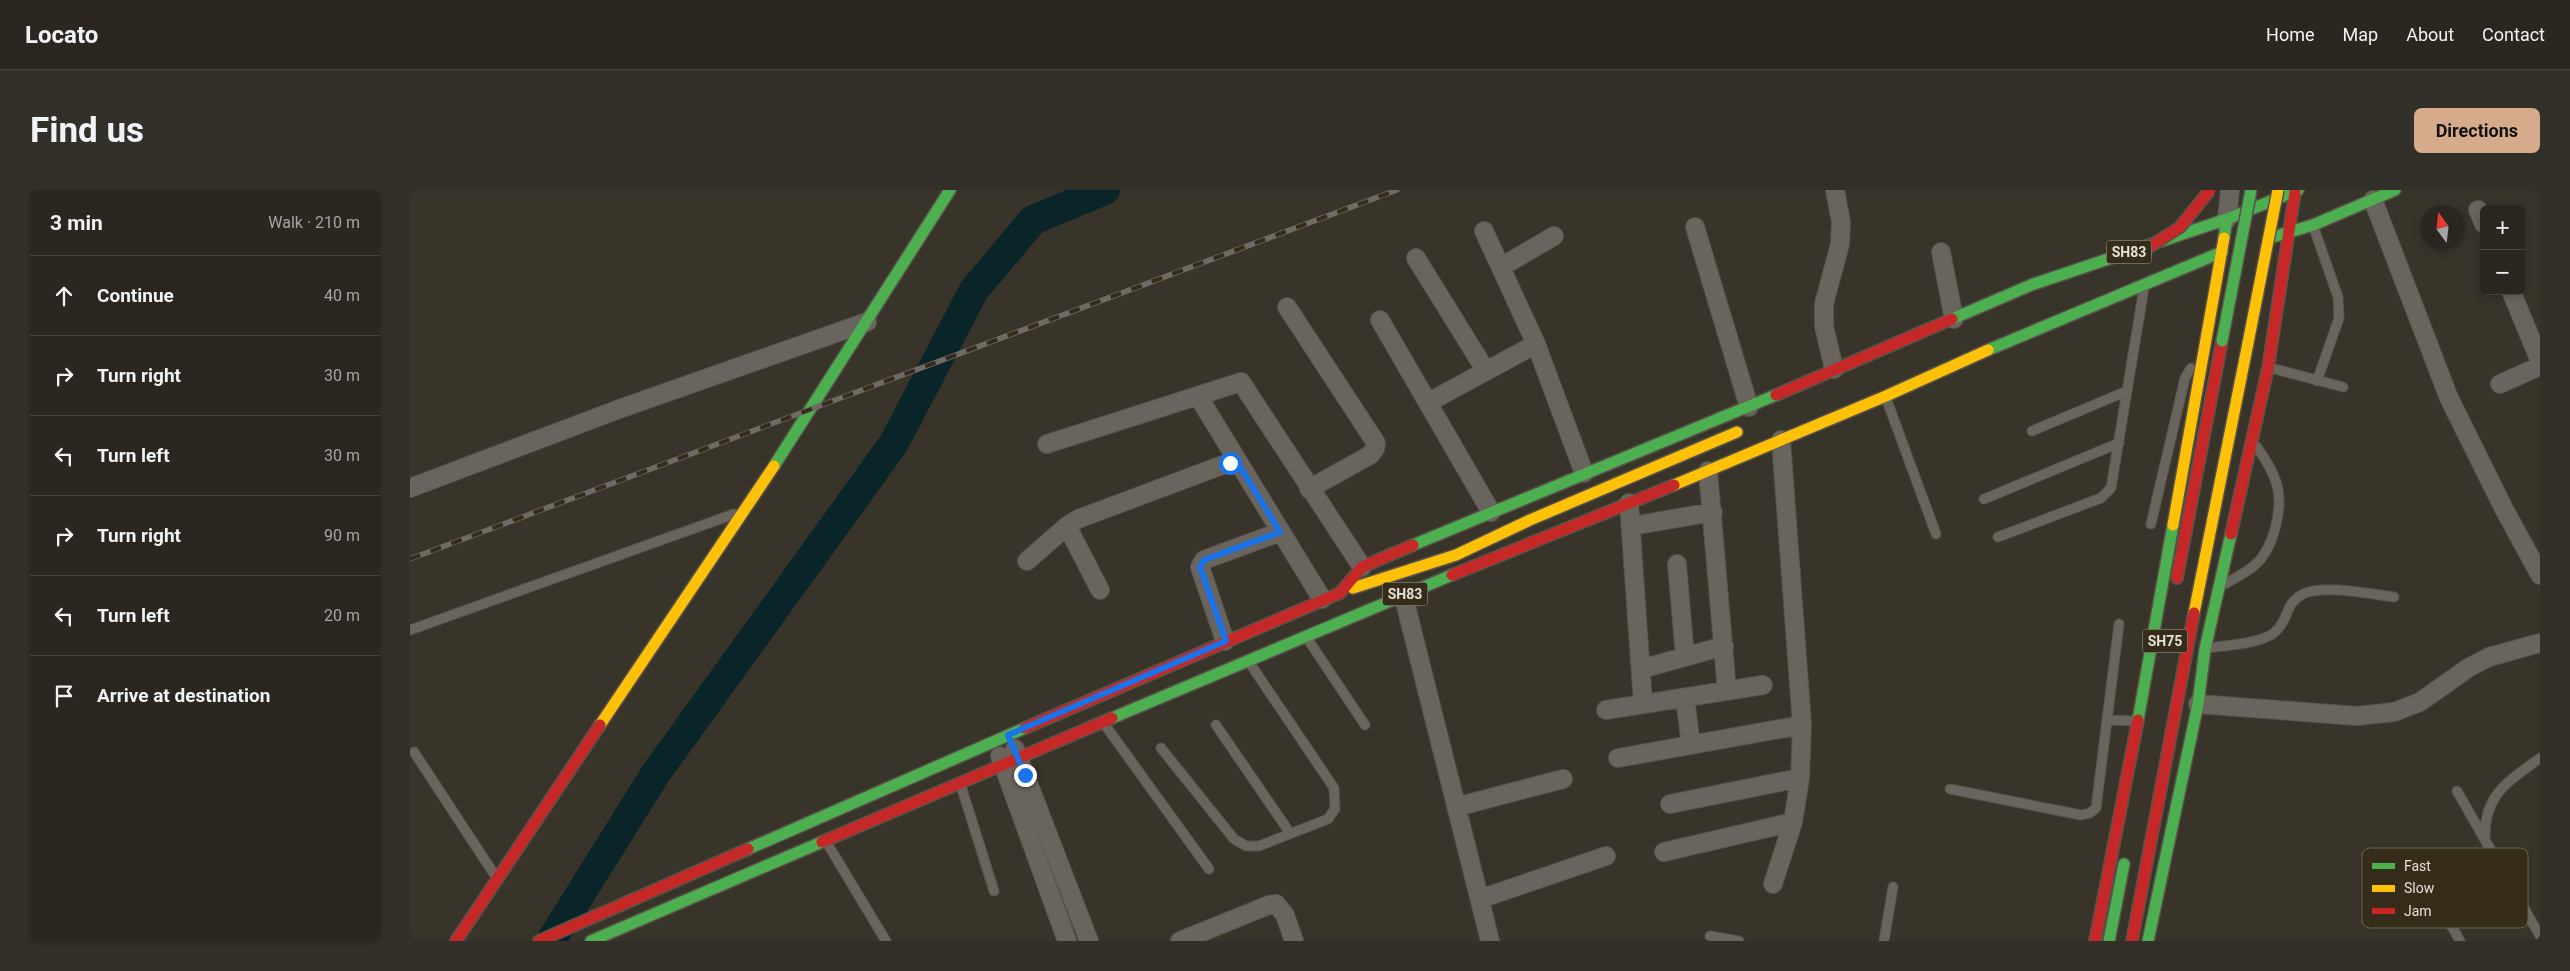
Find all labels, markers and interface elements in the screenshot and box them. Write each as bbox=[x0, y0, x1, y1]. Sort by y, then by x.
text: Locato bbox=[25, 21, 98, 49]
text: Home bbox=[2266, 24, 2315, 45]
text: Map bbox=[2343, 24, 2378, 45]
text: About bbox=[2406, 24, 2454, 45]
text: Contact bbox=[2482, 24, 2545, 45]
button: Directions bbox=[2414, 108, 2540, 153]
text: Find us bbox=[30, 110, 144, 151]
north arrow bbox=[2420, 205, 2465, 250]
map controls bbox=[2480, 205, 2525, 295]
button: + bbox=[2480, 205, 2525, 250]
text: 3 min bbox=[50, 211, 103, 235]
text: Walk · 210 m bbox=[268, 213, 360, 232]
road number: SH83 bbox=[2106, 241, 2152, 264]
button: − bbox=[2480, 250, 2525, 295]
icon: ahead bbox=[50, 282, 78, 310]
text: Continue bbox=[97, 284, 174, 307]
text: 40 m bbox=[324, 286, 360, 305]
icon: right bbox=[50, 362, 78, 390]
text: Turn right bbox=[97, 364, 181, 387]
text: 30 m bbox=[324, 366, 360, 385]
icon: left bbox=[50, 442, 78, 470]
text: Turn left bbox=[97, 444, 170, 467]
text: 30 m bbox=[324, 446, 360, 465]
route start bbox=[1219, 452, 1242, 475]
icon: right bbox=[50, 522, 78, 550]
text: Turn right bbox=[97, 524, 181, 547]
text: 90 m bbox=[324, 526, 360, 545]
road number: SH83 bbox=[1382, 582, 1428, 606]
icon: left bbox=[50, 602, 78, 630]
text: Turn left bbox=[97, 604, 170, 627]
text: 20 m bbox=[324, 606, 360, 625]
road number: SH75 bbox=[2142, 630, 2188, 652]
icon: arrive bbox=[50, 682, 78, 710]
text: Arrive at destination bbox=[97, 684, 270, 707]
route end bbox=[1014, 764, 1037, 787]
legend bbox=[2362, 848, 2528, 928]
text: Fast bbox=[2404, 858, 2431, 874]
text: Slow bbox=[2404, 880, 2435, 896]
text: Jam bbox=[2404, 903, 2432, 919]

